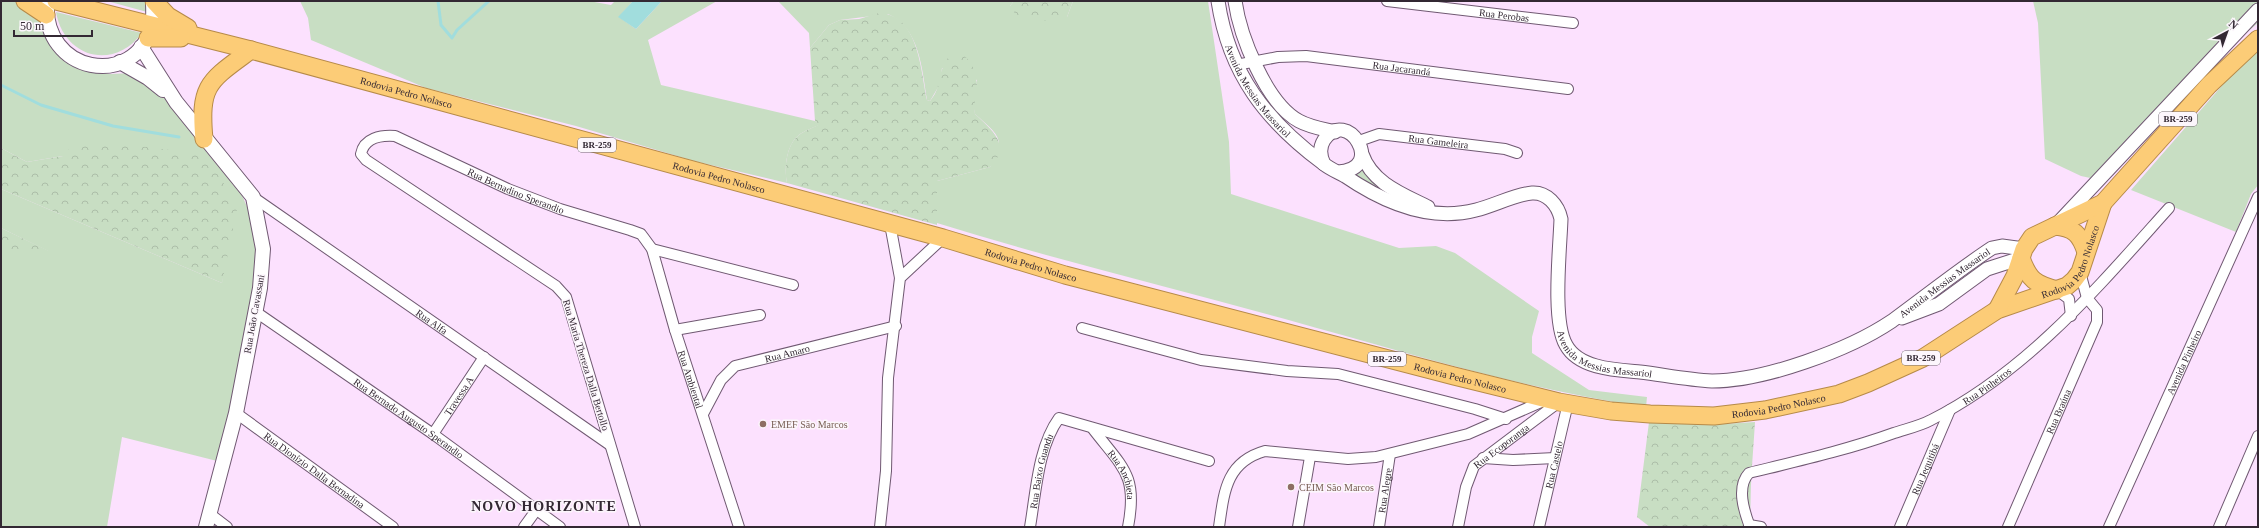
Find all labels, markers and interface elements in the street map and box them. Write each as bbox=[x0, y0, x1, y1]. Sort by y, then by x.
street label: Rua Perobas bbox=[1479, 6, 1530, 23]
scale bar bbox=[14, 12, 92, 38]
north arrow bbox=[2207, 12, 2247, 52]
text: N bbox=[2227, 17, 2241, 32]
text: 50 m bbox=[20, 19, 45, 33]
street label: Avenida Messias Massariol bbox=[1223, 43, 1293, 139]
street label: Rua Jacarandá bbox=[1372, 59, 1432, 77]
street label: Rodovia Pedro Nolasco bbox=[359, 74, 454, 110]
road number: BR-259 bbox=[2159, 112, 2197, 126]
street label: Rua Gameleira bbox=[1408, 132, 1470, 150]
road number: BR-259 bbox=[578, 138, 616, 152]
street label: Rodovia Pedro Nolasco bbox=[672, 159, 766, 195]
street label: Rua Bernadino Sperandio bbox=[466, 165, 565, 215]
street label: Rodovia Pedro Nolasco bbox=[2040, 224, 2101, 300]
street label: Avenida Messias Massariol bbox=[1897, 245, 1992, 320]
street label: Rodovia Pedro Nolasco bbox=[984, 246, 1078, 283]
street label: Rua João Cavassani bbox=[242, 273, 266, 354]
street label: Rua Maria Thereza Dalla Bertollo bbox=[561, 298, 611, 432]
street label: Rua Alfa bbox=[414, 307, 450, 336]
street label: Avenida Pinheiro bbox=[2164, 328, 2203, 396]
street label: Avenida Messias Massariol bbox=[1555, 329, 1653, 379]
street label: Rua Amaro bbox=[764, 342, 811, 364]
street label: Rua Ambiental bbox=[676, 349, 706, 410]
road number: BR-259 bbox=[1902, 351, 1940, 365]
road number: BR-259 bbox=[1368, 352, 1406, 366]
street label: Rodovia Pedro Nolasco bbox=[1413, 360, 1508, 394]
street label: Rua Pinheiros bbox=[1961, 365, 2013, 406]
street label: Travessa A bbox=[442, 373, 476, 417]
street label: Rua Bernado Augusto Sperandio bbox=[352, 376, 466, 460]
street label: Rua Braúna bbox=[2044, 387, 2073, 435]
street label: Rodovia Pedro Nolasco bbox=[1731, 392, 1826, 419]
marker: EMEF São Marcos bbox=[758, 419, 768, 429]
place label: EMEF São Marcos bbox=[771, 419, 848, 430]
street label: Rua Ecoporanga bbox=[1471, 421, 1531, 470]
street label: Rua Dionízio Dalla Bernadina bbox=[262, 430, 367, 510]
street label: Rua Baixo Guandu bbox=[1027, 432, 1055, 510]
street label: Rua Castelo bbox=[1543, 440, 1564, 490]
street label: Rua Jequitibá bbox=[1909, 441, 1941, 496]
street label: Rua Anchieta bbox=[1106, 447, 1137, 500]
street label: Rua Alegre bbox=[1376, 467, 1393, 514]
marker: CEIM São Marcos bbox=[1286, 482, 1296, 492]
place label: CEIM São Marcos bbox=[1299, 482, 1374, 493]
district label: NOVO HORIZONTE bbox=[471, 499, 617, 514]

